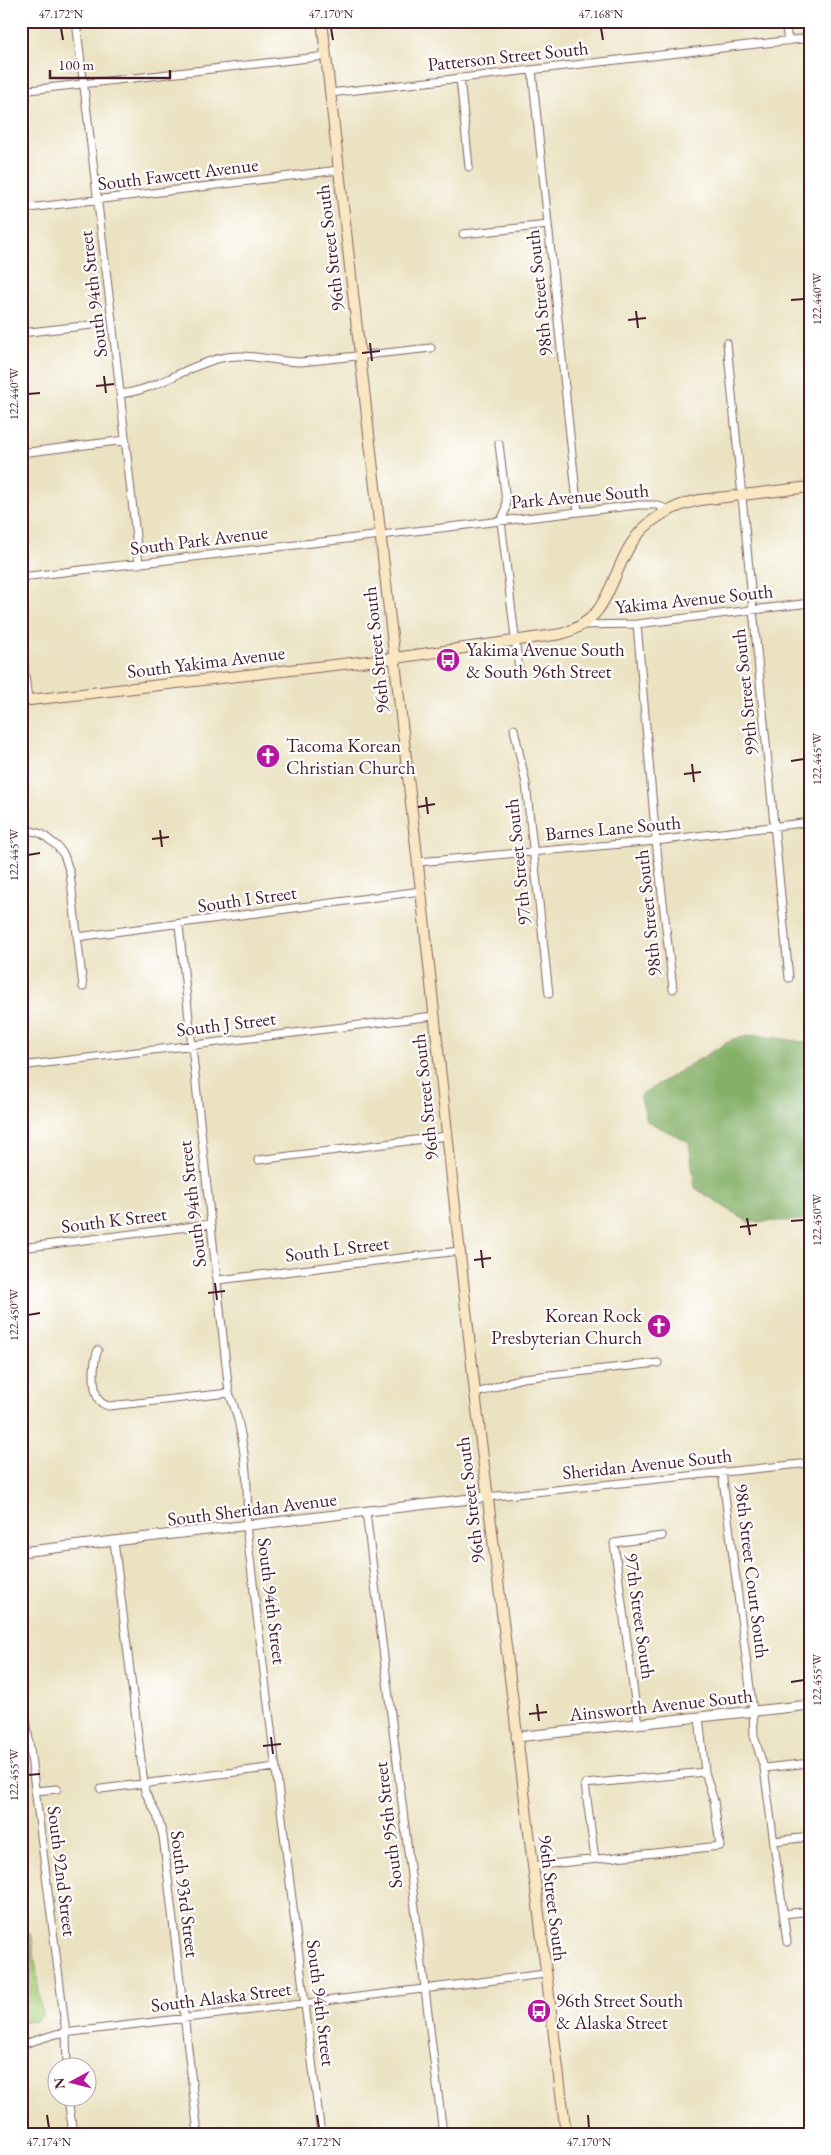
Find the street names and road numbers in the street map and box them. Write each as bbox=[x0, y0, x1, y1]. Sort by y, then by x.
street label: Patterson Street South bbox=[426, 35, 590, 77]
street label: South Fawcett Avenue bbox=[96, 152, 260, 196]
street label: 96th Street South bbox=[310, 183, 350, 313]
street label: 98th Street South bbox=[520, 228, 558, 358]
street label: South 94th Street bbox=[73, 229, 113, 359]
street label: Park Avenue South bbox=[510, 477, 650, 514]
street label: South Park Avenue bbox=[129, 519, 269, 561]
street label: Yakima Avenue South bbox=[614, 578, 774, 620]
street label: 96th Street South bbox=[357, 585, 395, 715]
street label: 99th Street South bbox=[726, 627, 764, 757]
street label: South Yakima Avenue bbox=[126, 640, 286, 684]
street label: 97th Street South bbox=[499, 797, 537, 927]
street label: Barnes Lane South bbox=[544, 810, 682, 846]
street label: 98th Street South bbox=[629, 848, 667, 978]
street label: South I Street bbox=[196, 880, 298, 918]
street label: South J Street bbox=[175, 1006, 277, 1042]
street label: 96th Street South bbox=[406, 1032, 444, 1162]
street label: South 94th Street bbox=[172, 1139, 212, 1269]
street label: South K Street bbox=[60, 1201, 168, 1239]
street label: South L Street bbox=[284, 1230, 390, 1268]
street label: 96th Street South bbox=[450, 1435, 490, 1565]
street label: Sheridan Avenue South bbox=[561, 1443, 733, 1485]
street label: 98th Street Court South bbox=[729, 1482, 775, 1660]
street label: South Sheridan Avenue bbox=[166, 1486, 338, 1532]
street label: South 94th Street bbox=[252, 1536, 292, 1666]
street label: 97th Street South bbox=[619, 1551, 661, 1681]
street label: Ainsworth Avenue South bbox=[567, 1683, 754, 1727]
street label: South 95th Street bbox=[368, 1760, 408, 1890]
street label: South 92nd Street bbox=[42, 1804, 82, 1938]
street label: South 93rd Street bbox=[165, 1829, 205, 1959]
street label: 96th Street South bbox=[533, 1833, 573, 1963]
street label: South 94th Street bbox=[301, 1938, 341, 2068]
street label: South Alaska Street bbox=[149, 1976, 293, 2018]

